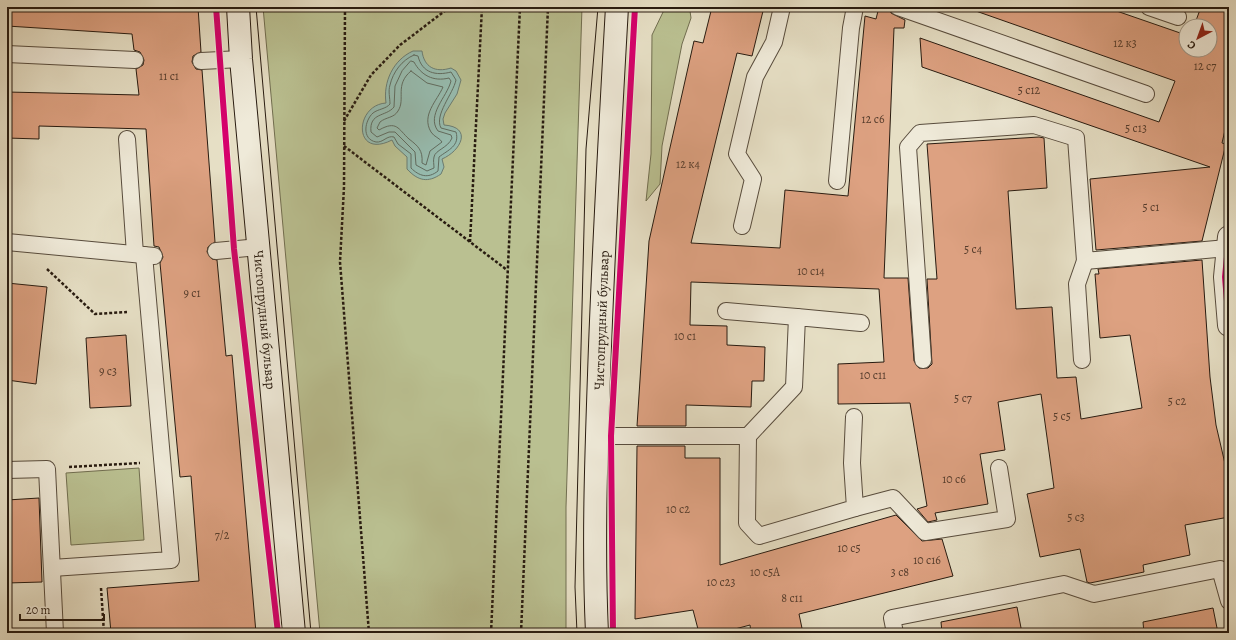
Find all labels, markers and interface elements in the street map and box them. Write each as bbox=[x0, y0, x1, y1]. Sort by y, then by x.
north arrow bbox=[1178, 18, 1218, 58]
house number: 12 к3 bbox=[1113, 35, 1137, 51]
text: С bbox=[1184, 37, 1199, 53]
house number: 12 с7 bbox=[1194, 58, 1217, 74]
house number: 11 с1 bbox=[159, 68, 179, 84]
house number: 5 с12 bbox=[1018, 82, 1041, 98]
house number: 12 с6 bbox=[862, 111, 885, 127]
house number: 5 с13 bbox=[1125, 120, 1147, 136]
house number: 12 к4 bbox=[676, 156, 700, 172]
house number: 5 с1 bbox=[1143, 199, 1159, 215]
house number: 5 с4 bbox=[964, 241, 983, 257]
street label: Чистопрудный бульвар bbox=[249, 249, 280, 390]
street label: Чистопрудный бульвар bbox=[589, 250, 614, 390]
house number: 10 с14 bbox=[797, 263, 825, 279]
house number: 9 с1 bbox=[183, 285, 201, 301]
house number: 10 с1 bbox=[674, 328, 696, 344]
house number: 9 с3 bbox=[99, 363, 117, 379]
house number: 10 с11 bbox=[860, 367, 886, 383]
house number: 5 с7 bbox=[954, 390, 973, 406]
house number: 5 с2 bbox=[1168, 393, 1187, 409]
house number: 5 с5 bbox=[1053, 408, 1071, 424]
house number: 10 с6 bbox=[942, 471, 966, 487]
house number: 10 с2 bbox=[666, 501, 690, 517]
house number: 5 с3 bbox=[1067, 509, 1085, 525]
house number: 7/2 bbox=[215, 527, 230, 543]
house number: 10 с5 bbox=[837, 540, 861, 556]
house number: 10 с16 bbox=[913, 552, 941, 568]
house number: 10 с5А bbox=[750, 564, 781, 580]
house number: 3 с8 bbox=[891, 564, 909, 580]
house number: 10 с23 bbox=[707, 574, 735, 590]
house number: 8 с11 bbox=[781, 590, 803, 606]
scale bar bbox=[20, 596, 104, 622]
text: 20 m bbox=[26, 602, 50, 618]

